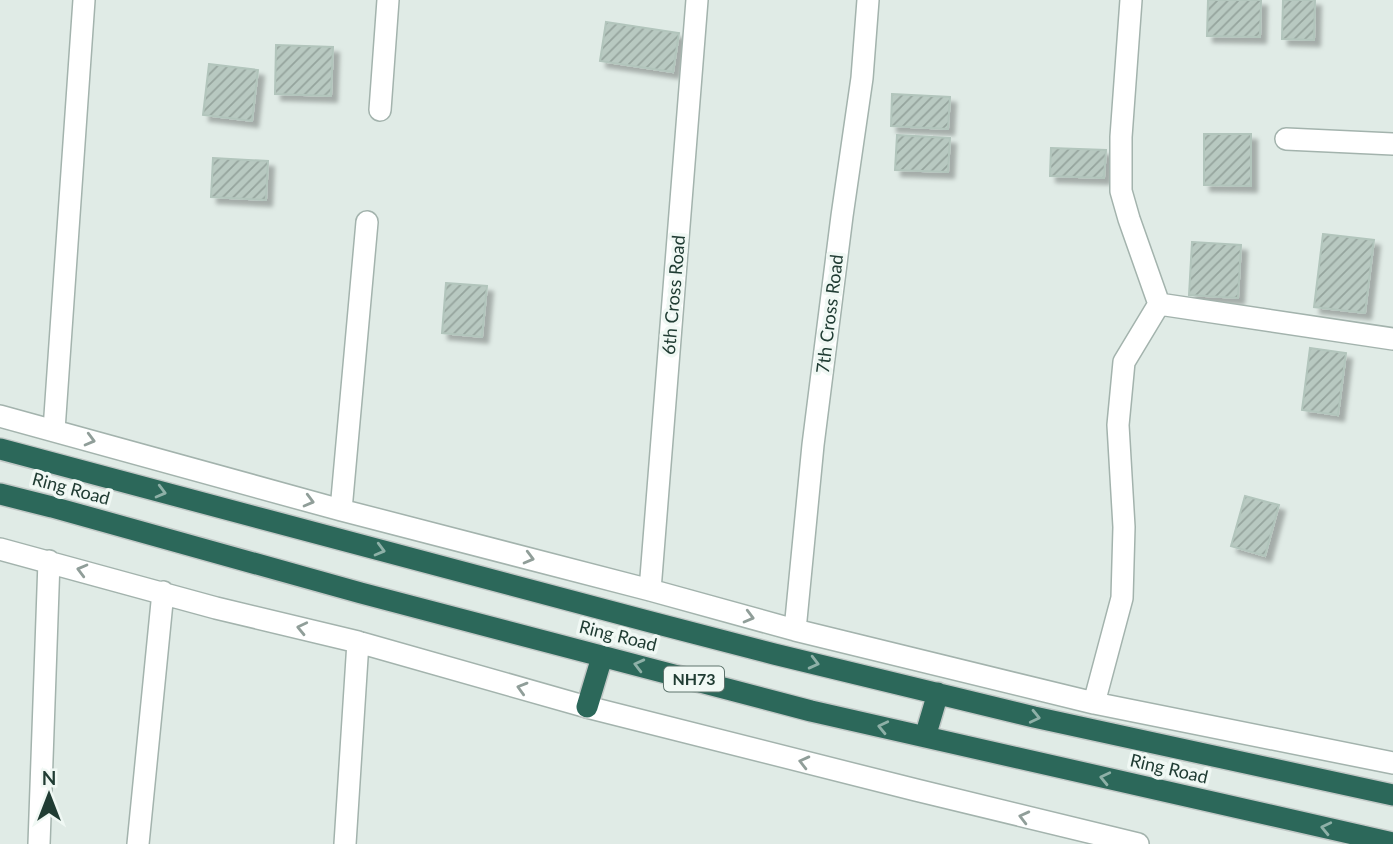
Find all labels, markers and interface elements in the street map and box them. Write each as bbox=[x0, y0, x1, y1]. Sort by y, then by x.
street label: 6th Cross Road bbox=[657, 234, 689, 356]
street label: 7th Cross Road bbox=[811, 253, 847, 375]
one-way arrow bbox=[83, 432, 95, 446]
street label: Ring Road bbox=[30, 467, 112, 509]
one-way arrow bbox=[154, 483, 166, 498]
one-way arrow bbox=[303, 492, 315, 507]
one-way arrow bbox=[374, 542, 386, 556]
one-way arrow bbox=[523, 550, 535, 564]
one-way arrow bbox=[76, 564, 88, 579]
one-way arrow bbox=[743, 609, 755, 623]
street label: Ring Road bbox=[577, 615, 659, 655]
one-way arrow bbox=[296, 622, 308, 636]
one-way arrow bbox=[808, 655, 820, 669]
one-way arrow bbox=[633, 659, 645, 673]
road number: NH73 bbox=[664, 666, 724, 692]
one-way arrow bbox=[516, 682, 528, 696]
one-way arrow bbox=[1029, 709, 1041, 723]
one-way arrow bbox=[877, 721, 889, 736]
street label: Ring Road bbox=[1128, 748, 1210, 788]
one-way arrow bbox=[798, 756, 810, 770]
north arrow bbox=[14, 760, 84, 830]
text: N bbox=[42, 766, 56, 789]
one-way arrow bbox=[1099, 771, 1111, 786]
one-way arrow bbox=[1019, 810, 1031, 825]
one-way arrow bbox=[1321, 822, 1333, 836]

